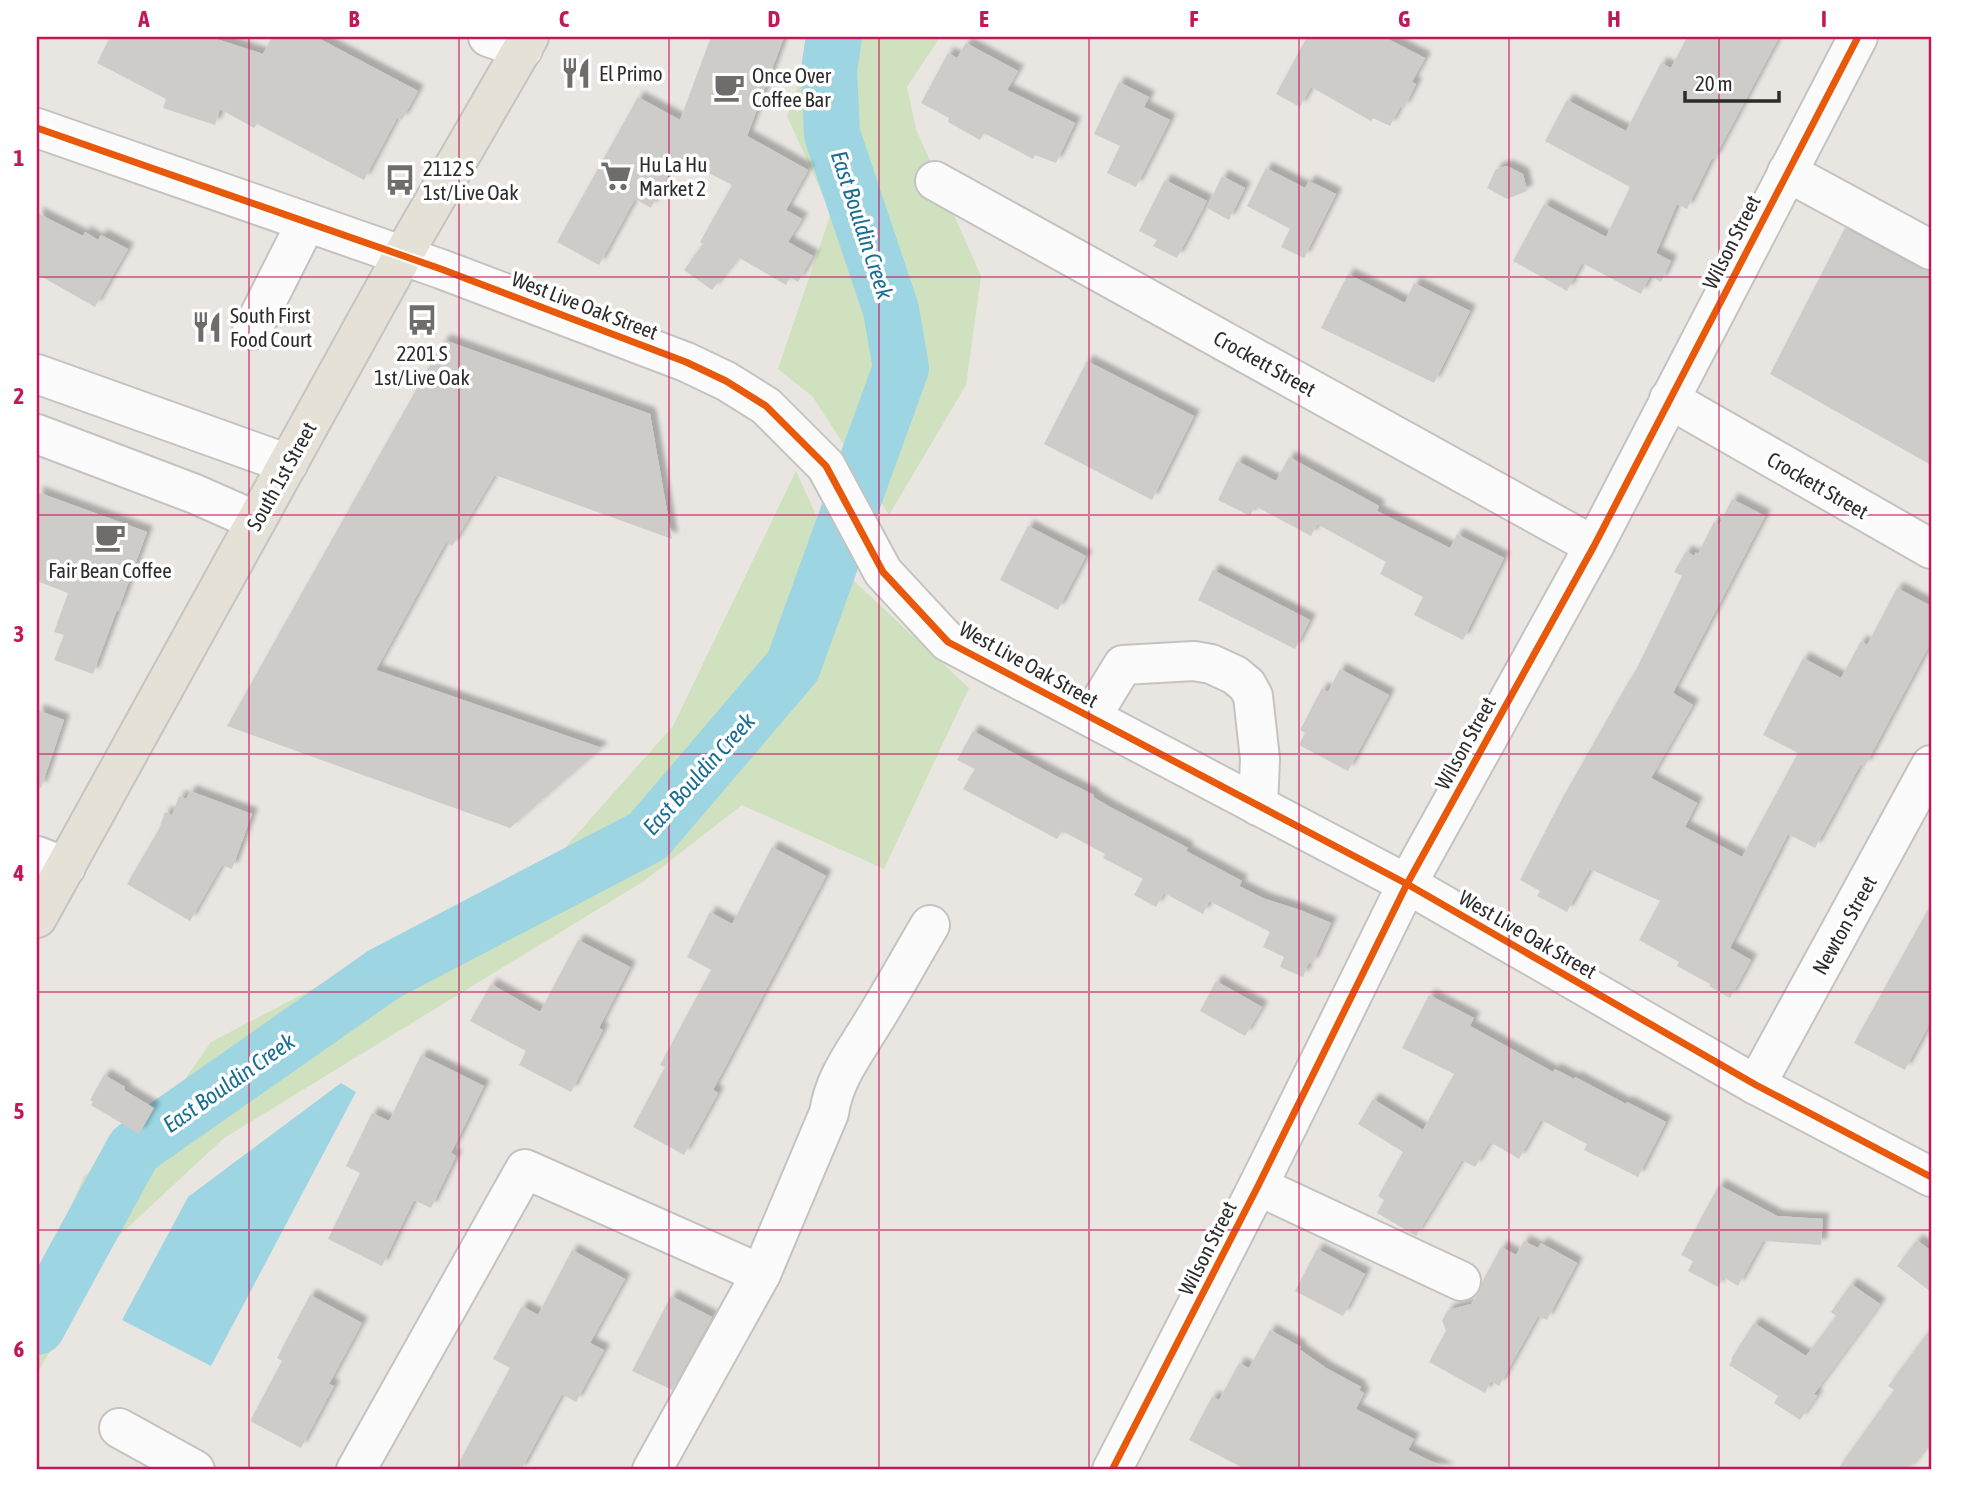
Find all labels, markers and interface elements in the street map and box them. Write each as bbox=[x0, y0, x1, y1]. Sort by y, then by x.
text: A bbox=[137, 6, 150, 32]
text: B bbox=[349, 6, 360, 32]
text: C bbox=[559, 6, 570, 32]
text: D bbox=[768, 6, 781, 32]
text: E bbox=[979, 6, 989, 32]
text: F bbox=[1189, 6, 1199, 32]
text: G bbox=[1398, 6, 1410, 32]
text: H bbox=[1607, 6, 1621, 32]
text: I bbox=[1821, 6, 1827, 32]
restaurant icon: El Primo bbox=[559, 56, 593, 90]
scale bar bbox=[1685, 60, 1779, 104]
place label: El Primo bbox=[599, 61, 663, 85]
place label: Once Over Coffee Bar bbox=[752, 63, 832, 111]
cafe icon: Once Over Coffee Bar bbox=[712, 70, 746, 104]
text: 20 m bbox=[1695, 71, 1733, 95]
text: 1 bbox=[14, 145, 25, 171]
water label: East Bouldin Creek bbox=[826, 148, 898, 303]
place label: Hu La Hu Market 2 bbox=[639, 152, 707, 200]
place label: 2112 S 1st/Live Oak bbox=[423, 156, 519, 204]
supermarket icon: Hu La Hu Market 2 bbox=[599, 159, 633, 193]
bus stop icon: 2112 S 1st/Live Oak bbox=[383, 163, 417, 197]
street label: Wilson Street bbox=[1697, 191, 1765, 293]
street label: West Live Oak Street bbox=[509, 266, 661, 344]
place label: South First Food Court bbox=[230, 303, 312, 351]
bus stop icon: 2201 S 1st/Live Oak bbox=[405, 303, 439, 337]
restaurant icon: South First Food Court bbox=[190, 310, 224, 344]
street label: Crockett Street bbox=[1210, 325, 1320, 401]
place label: 2201 S 1st/Live Oak bbox=[374, 341, 470, 389]
text: 2 bbox=[14, 383, 24, 409]
street label: South 1st Street bbox=[241, 418, 321, 534]
street label: Crockett Street bbox=[1763, 446, 1873, 524]
cafe icon: Fair Bean Coffee bbox=[93, 520, 127, 554]
place label: Fair Bean Coffee bbox=[48, 558, 172, 582]
street label: West Live Oak Street bbox=[956, 616, 1102, 712]
text: 3 bbox=[14, 621, 24, 647]
street label: Wilson Street bbox=[1430, 693, 1500, 793]
water label: East Bouldin Creek bbox=[638, 707, 761, 840]
text: 4 bbox=[13, 860, 25, 886]
street label: Newton Street bbox=[1807, 871, 1881, 979]
street label: West Live Oak Street bbox=[1455, 885, 1601, 983]
water label: East Bouldin Creek bbox=[158, 1028, 300, 1138]
text: 5 bbox=[14, 1098, 25, 1124]
street label: Wilson Street bbox=[1173, 1197, 1241, 1299]
text: 6 bbox=[14, 1336, 25, 1362]

